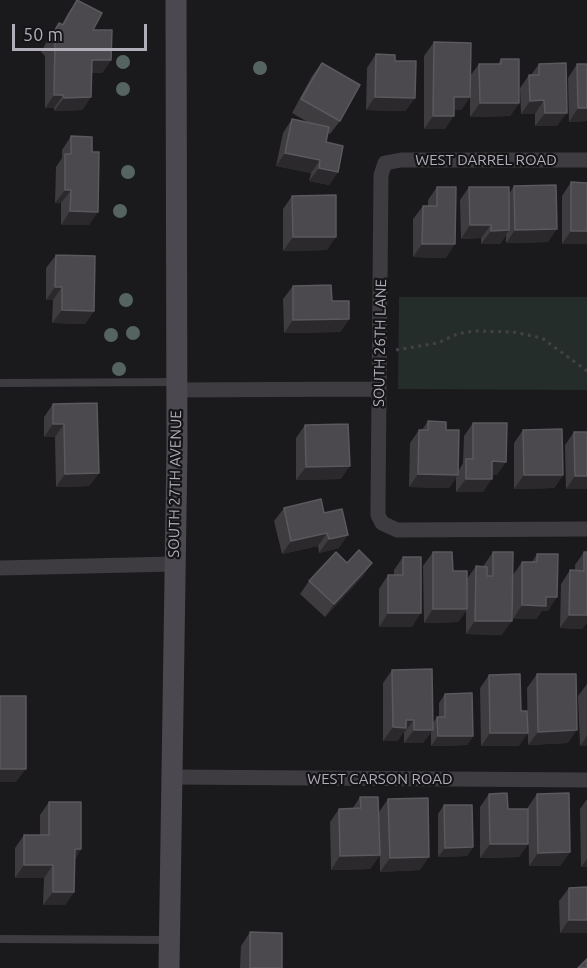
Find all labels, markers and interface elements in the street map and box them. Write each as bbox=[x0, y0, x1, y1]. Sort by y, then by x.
scale bar bbox=[15, 12, 150, 50]
text: 50 m bbox=[23, 24, 63, 44]
street label: WEST DARREL ROAD bbox=[415, 151, 557, 169]
street label: SOUTH 26TH LANE bbox=[370, 279, 390, 407]
street label: SOUTH 27TH AVENUE bbox=[165, 410, 185, 558]
street label: WEST CARSON ROAD bbox=[307, 770, 453, 788]

